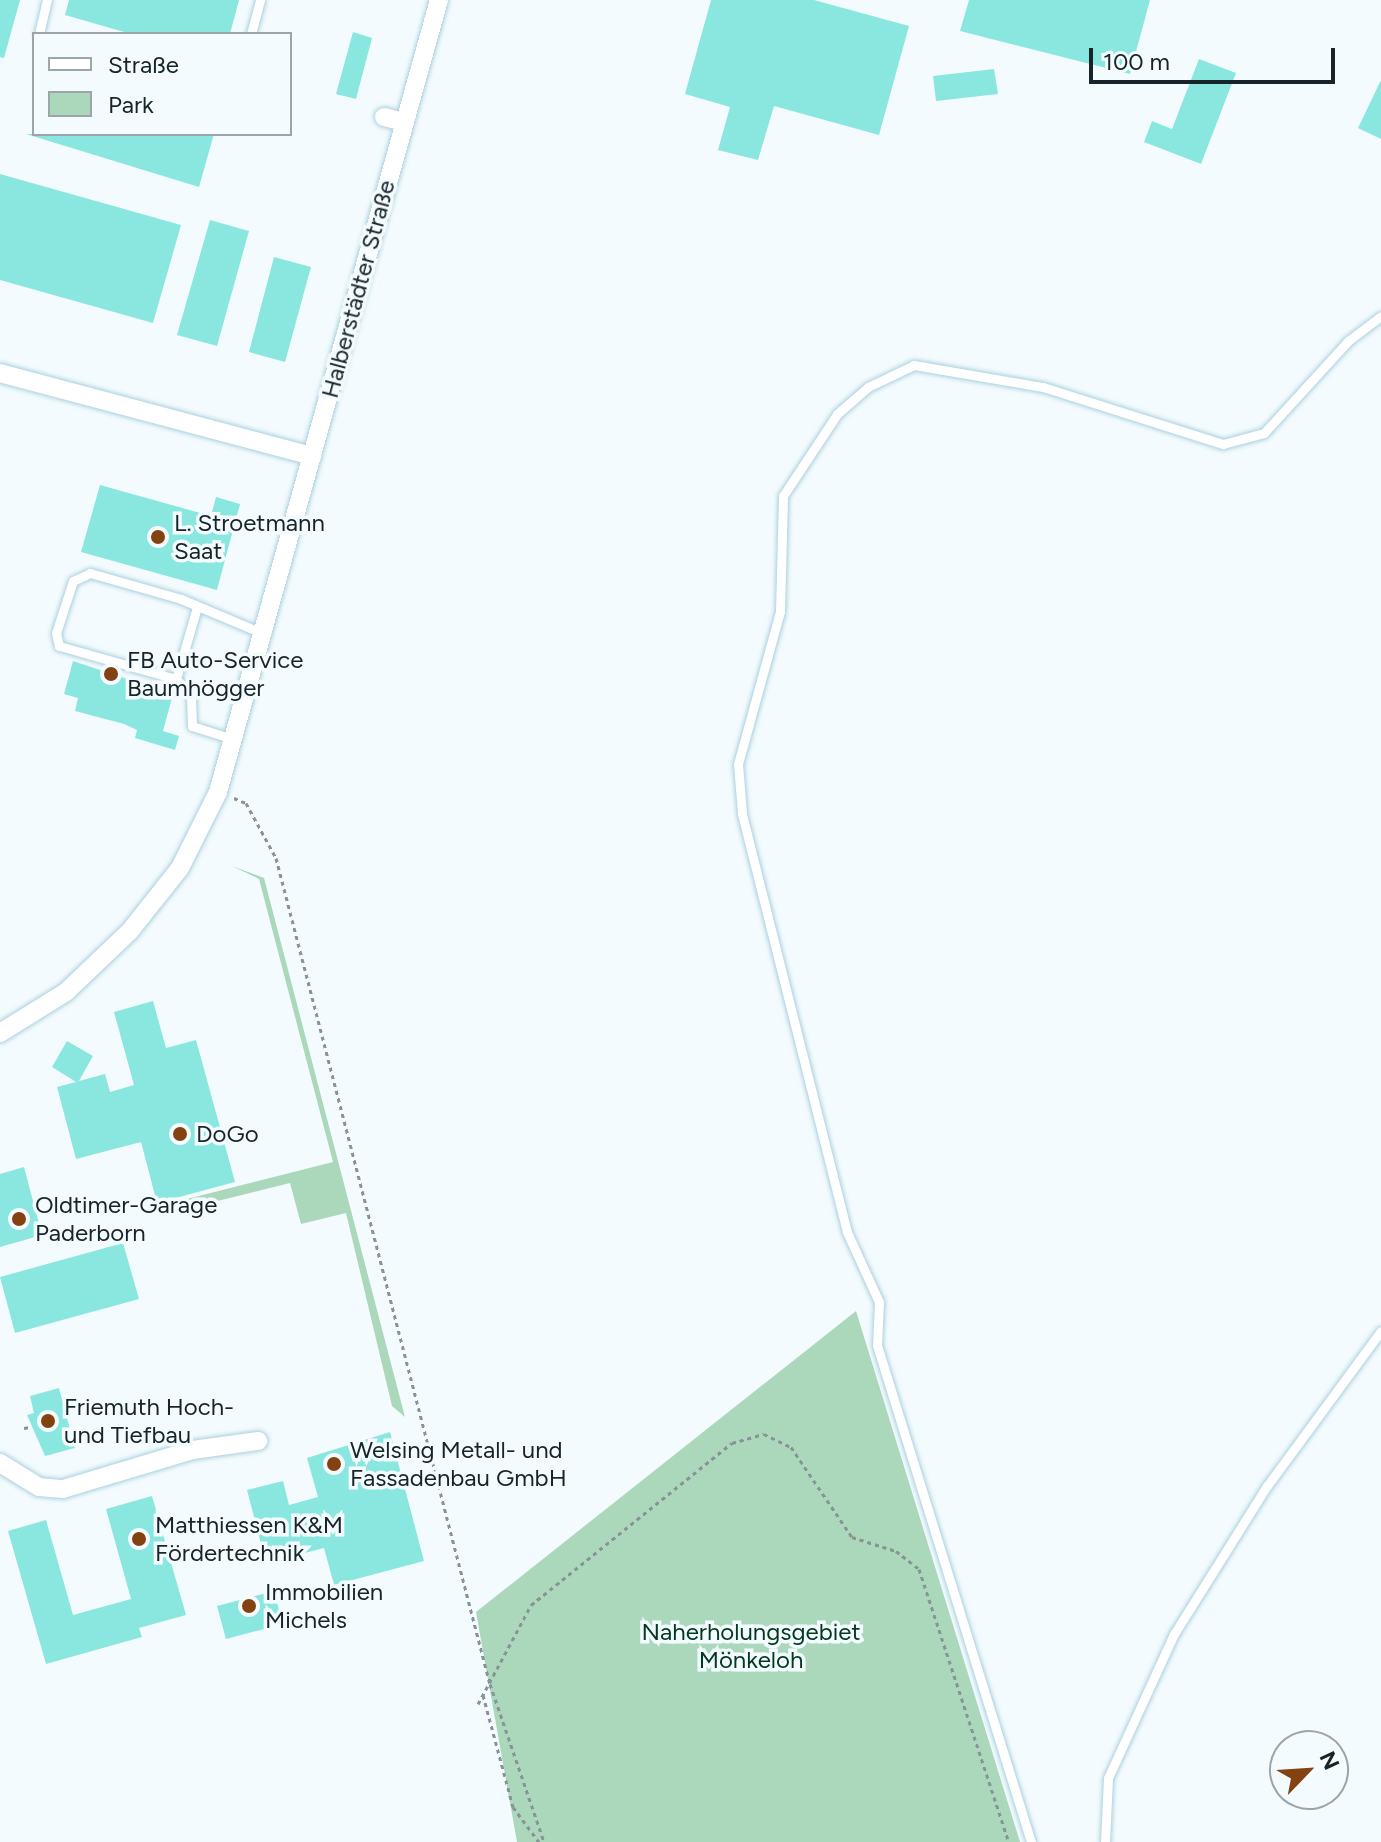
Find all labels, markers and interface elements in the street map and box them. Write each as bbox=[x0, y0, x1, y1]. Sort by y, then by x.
legend bbox=[32, 32, 292, 136]
scale bar bbox=[1093, 32, 1339, 82]
text: 100 m bbox=[1103, 47, 1170, 76]
text: Straße bbox=[108, 50, 179, 79]
text: Park bbox=[108, 90, 154, 119]
street label: Halberstädter Straße bbox=[315, 177, 401, 401]
place label: L. Stroetmann Saat bbox=[174, 509, 325, 565]
marker: L. Stroetmann Saat bbox=[149, 528, 167, 546]
place label: FB Auto-Service Baumhögger bbox=[127, 646, 303, 702]
marker: FB Auto-Service Baumhögger bbox=[102, 665, 120, 683]
place label: DoGo bbox=[196, 1120, 259, 1148]
marker: DoGo bbox=[171, 1125, 189, 1143]
place label: Oldtimer-Garage Paderborn bbox=[35, 1191, 217, 1247]
marker: Oldtimer-Garage Paderborn bbox=[10, 1210, 28, 1228]
place label: Friemuth Hoch- und Tiefbau bbox=[64, 1393, 234, 1449]
marker: Friemuth Hoch- und Tiefbau bbox=[39, 1412, 57, 1430]
place label: Welsing Metall- und Fassadenbau GmbH bbox=[350, 1436, 567, 1492]
marker: Welsing Metall- und Fassadenbau GmbH bbox=[325, 1455, 343, 1473]
place label: Matthiessen K&M Fördertechnik bbox=[155, 1511, 343, 1567]
marker: Matthiessen K&M Fördertechnik bbox=[130, 1530, 148, 1548]
place label: Immobilien Michels bbox=[265, 1578, 383, 1634]
marker: Immobilien Michels bbox=[240, 1597, 258, 1615]
park label: Naherholungsgebiet Mönkeloh bbox=[641, 1618, 861, 1674]
north arrow bbox=[1269, 1730, 1349, 1810]
text: N bbox=[1314, 1747, 1345, 1774]

